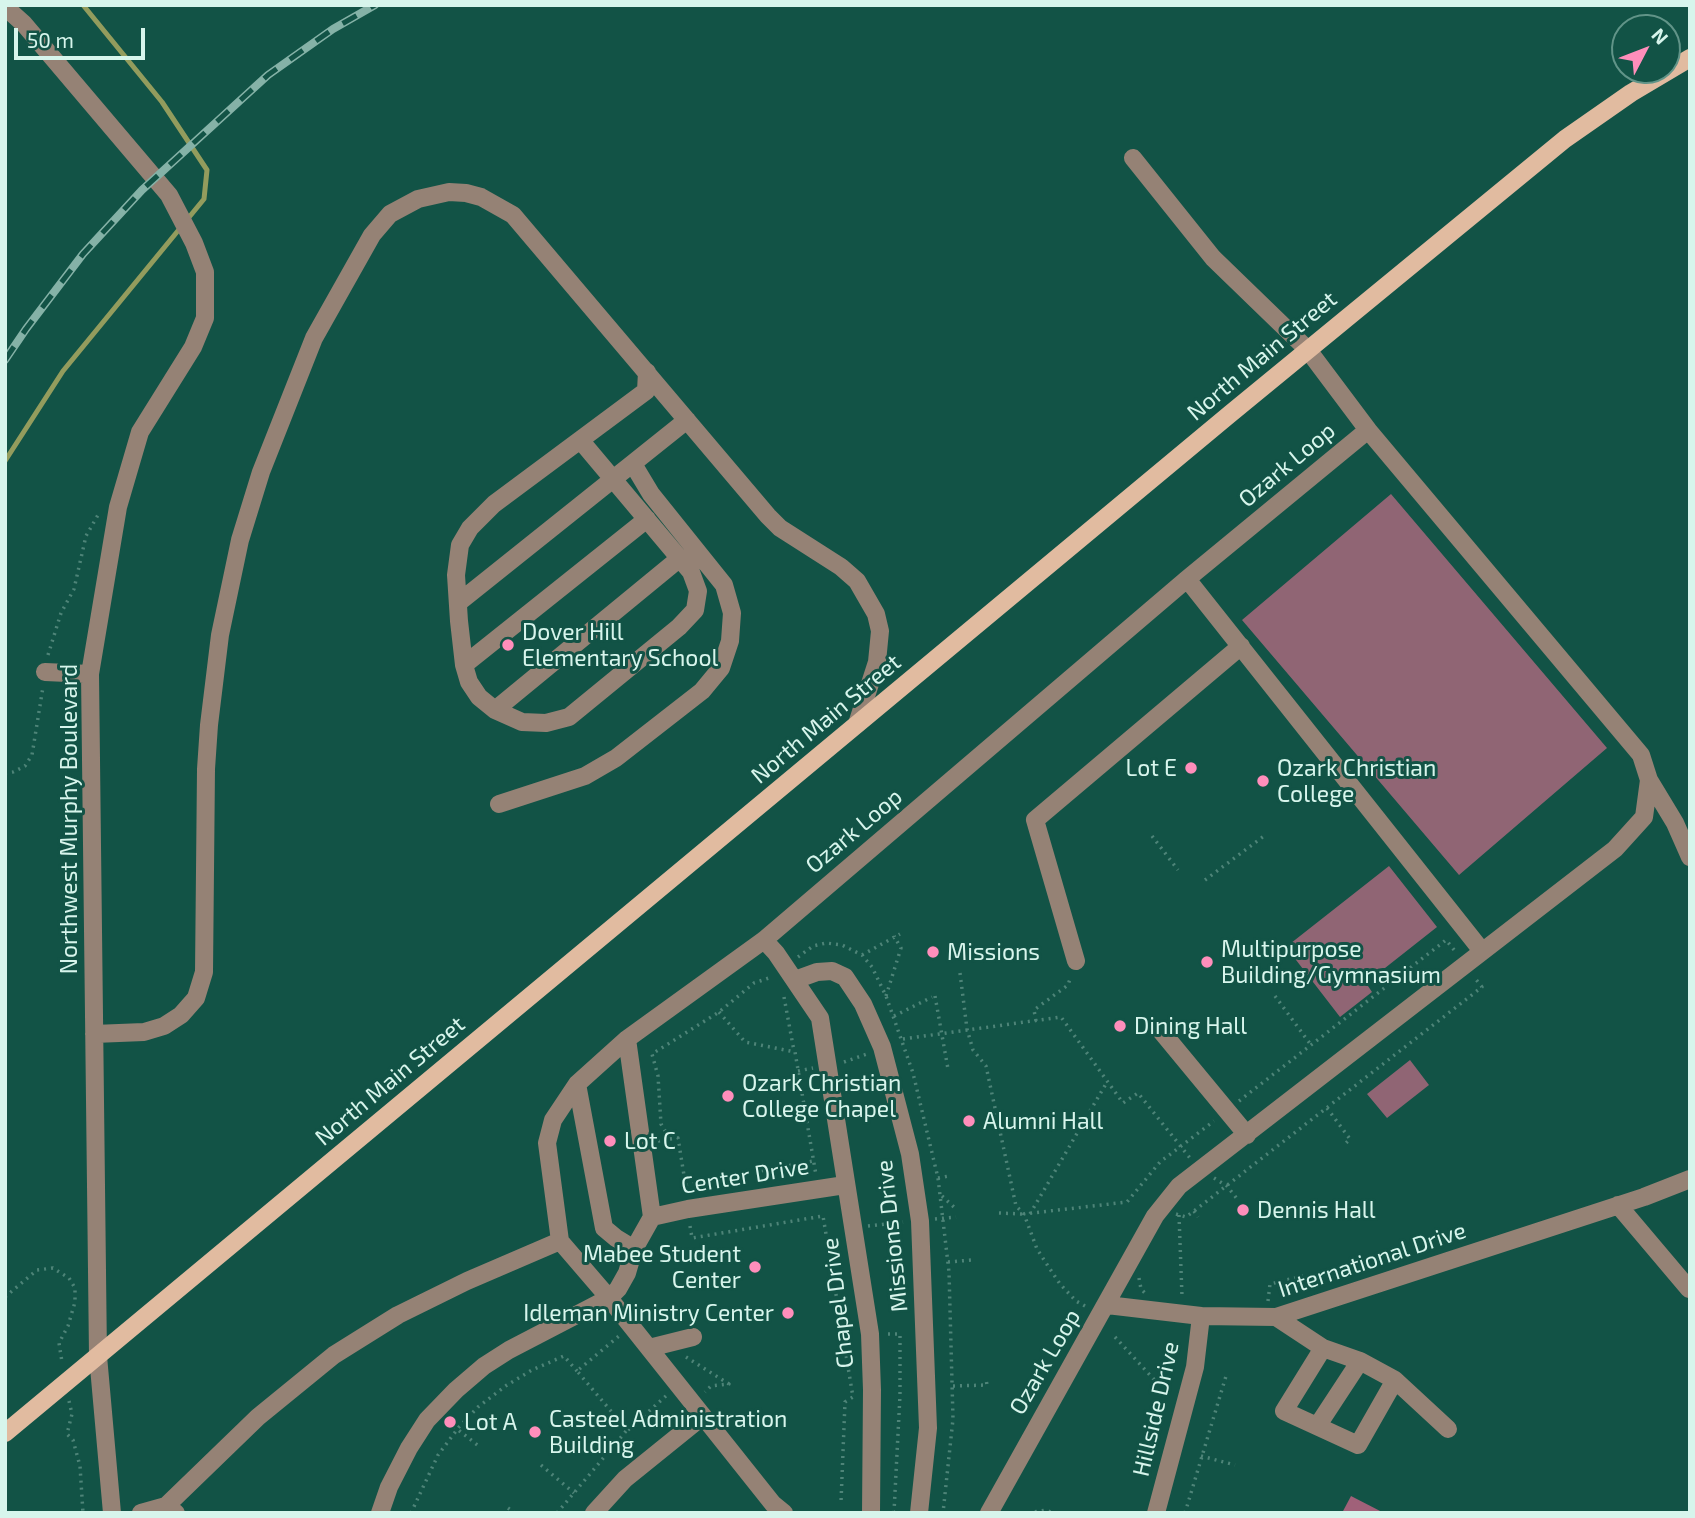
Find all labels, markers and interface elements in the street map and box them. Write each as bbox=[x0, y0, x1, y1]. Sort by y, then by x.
scale bar bbox=[18, 14, 149, 58]
north arrow bbox=[1611, 14, 1681, 84]
text: N bbox=[1647, 23, 1674, 49]
text: 50 m bbox=[27, 27, 74, 52]
street label: North Main Street bbox=[1182, 285, 1342, 427]
street label: Ozark Loop bbox=[1233, 417, 1341, 513]
place label: Dover Hill Elementary School bbox=[522, 618, 718, 672]
marker: Dover Hill Elementary School bbox=[500, 637, 516, 653]
street label: North Main Street bbox=[746, 648, 906, 790]
street label: Northwest Murphy Boulevard bbox=[55, 664, 83, 974]
place label: Lot E bbox=[1125, 754, 1177, 782]
place label: Ozark Christian College bbox=[1277, 754, 1436, 808]
marker: Lot E bbox=[1183, 760, 1199, 776]
marker: Ozark Christian College bbox=[1255, 773, 1271, 789]
street label: Ozark Loop bbox=[800, 783, 908, 879]
place label: Multipurpose Building/Gymnasium bbox=[1221, 935, 1441, 989]
place label: Missions bbox=[947, 938, 1040, 966]
marker: Missions bbox=[925, 944, 941, 960]
marker: Multipurpose Building/Gymnasium bbox=[1199, 954, 1215, 970]
street label: North Main Street bbox=[310, 1010, 470, 1152]
place label: Dining Hall bbox=[1134, 1012, 1247, 1040]
marker: Dining Hall bbox=[1112, 1018, 1128, 1034]
place label: Ozark Christian College Chapel bbox=[742, 1069, 901, 1123]
marker: Ozark Christian College Chapel bbox=[720, 1088, 736, 1104]
place label: Alumni Hall bbox=[983, 1107, 1103, 1135]
marker: Alumni Hall bbox=[961, 1113, 977, 1129]
place label: Lot C bbox=[624, 1127, 676, 1155]
marker: Lot C bbox=[602, 1133, 618, 1149]
street label: Center Drive bbox=[679, 1152, 811, 1200]
street label: Missions Drive bbox=[870, 1159, 914, 1313]
place label: Dennis Hall bbox=[1257, 1196, 1376, 1224]
marker: Dennis Hall bbox=[1235, 1202, 1251, 1218]
street label: International Drive bbox=[1275, 1217, 1469, 1303]
street label: Chapel Drive bbox=[816, 1236, 860, 1370]
place label: Mabee Student Center bbox=[583, 1240, 741, 1294]
marker: Mabee Student Center bbox=[747, 1259, 763, 1275]
place label: Idleman Ministry Center bbox=[523, 1299, 774, 1327]
street label: Ozark Loop bbox=[1004, 1304, 1086, 1420]
marker: Idleman Ministry Center bbox=[780, 1305, 796, 1321]
street label: Hillside Drive bbox=[1127, 1339, 1185, 1479]
place label: Casteel Administration Building bbox=[549, 1405, 787, 1459]
place label: Lot A bbox=[464, 1408, 517, 1436]
marker: Lot A bbox=[442, 1414, 458, 1430]
marker: Casteel Administration Building bbox=[527, 1424, 543, 1440]

